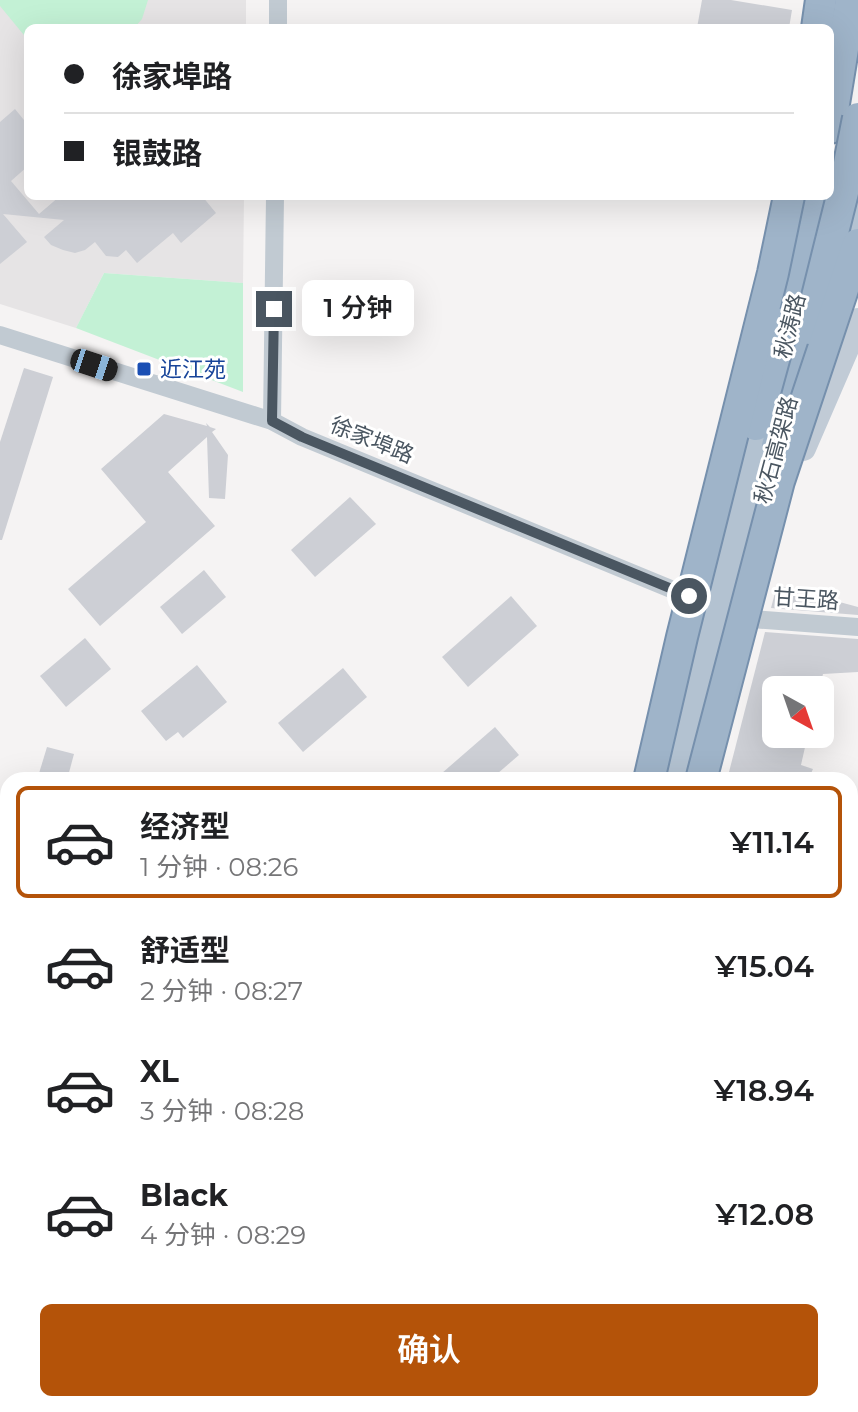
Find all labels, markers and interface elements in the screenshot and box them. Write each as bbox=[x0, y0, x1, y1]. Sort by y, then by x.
text: 徐家埠路 bbox=[112, 58, 232, 95]
text: 银鼓路 bbox=[112, 135, 202, 172]
callout: 1 分钟 bbox=[302, 281, 414, 337]
route end bbox=[256, 291, 292, 327]
street label: 秋涛路 bbox=[769, 291, 811, 361]
text: 1 分钟 bbox=[323, 292, 393, 324]
car bbox=[67, 346, 121, 384]
place label: 近江苑 bbox=[160, 356, 226, 383]
marker: 近江苑 bbox=[135, 360, 153, 378]
street label: 秋石高架路 bbox=[749, 393, 803, 507]
street label: 徐家埠路 bbox=[326, 411, 418, 469]
route start bbox=[671, 578, 707, 614]
street label: 甘王路 bbox=[772, 583, 840, 615]
north arrow bbox=[762, 676, 834, 748]
map controls bbox=[762, 676, 834, 748]
icon: car bbox=[44, 806, 116, 878]
text: 经济型 bbox=[140, 808, 230, 845]
text: ¥11.14 bbox=[730, 824, 814, 861]
text: 1 分钟 · 08:26 bbox=[140, 851, 298, 883]
icon: car bbox=[44, 930, 116, 1002]
text: 舒适型 bbox=[140, 932, 230, 969]
text: ¥15.04 bbox=[715, 948, 814, 985]
text: 2 分钟 · 08:27 bbox=[140, 975, 303, 1007]
text: XL bbox=[140, 1053, 179, 1090]
icon: car bbox=[44, 1054, 116, 1126]
text: ¥18.94 bbox=[714, 1072, 814, 1109]
text: 3 分钟 · 08:28 bbox=[140, 1095, 304, 1127]
text: Black bbox=[140, 1177, 228, 1214]
icon: car bbox=[44, 1178, 116, 1250]
text: ¥12.08 bbox=[716, 1196, 814, 1233]
text: 4 分钟 · 08:29 bbox=[140, 1219, 306, 1251]
button: 确认 bbox=[40, 1304, 818, 1396]

